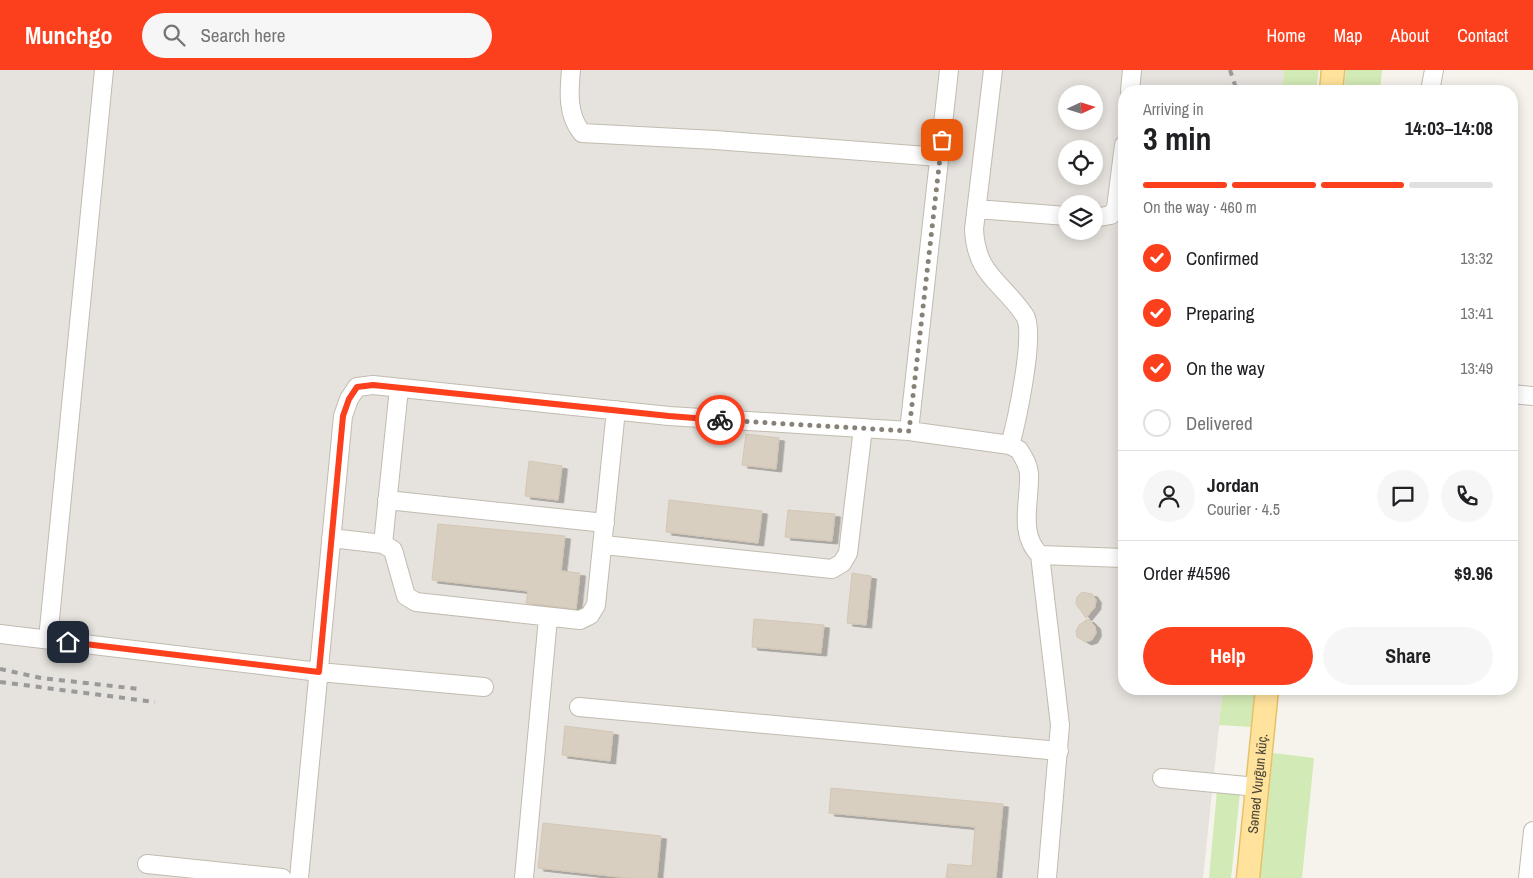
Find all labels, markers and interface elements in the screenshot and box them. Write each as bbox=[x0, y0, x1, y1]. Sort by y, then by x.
search box bbox=[142, 13, 492, 58]
text: Munchgo bbox=[25, 19, 112, 51]
icon: search bbox=[160, 21, 188, 49]
text: Search here bbox=[200, 22, 285, 48]
text: Home bbox=[1266, 23, 1306, 48]
text: Map bbox=[1334, 23, 1363, 48]
text: About bbox=[1391, 23, 1429, 48]
text: Contact bbox=[1457, 23, 1508, 48]
north arrow bbox=[1058, 85, 1102, 130]
map controls bbox=[1058, 85, 1103, 240]
text: Arriving in bbox=[1143, 98, 1204, 120]
text: 14:03–14:08 bbox=[1405, 115, 1493, 141]
text: 3 min bbox=[1143, 117, 1212, 160]
pin bbox=[921, 119, 963, 161]
icon: bag bbox=[928, 126, 956, 154]
button: locate bbox=[1058, 140, 1103, 185]
button: layers bbox=[1058, 195, 1103, 240]
text: On the way · 460 m bbox=[1143, 196, 1257, 218]
icon: check bbox=[1143, 244, 1171, 272]
text: Confirmed bbox=[1186, 245, 1259, 271]
text: 13:32 bbox=[1460, 247, 1493, 269]
icon: check bbox=[1143, 299, 1171, 327]
text: Preparing bbox=[1186, 300, 1254, 326]
text: 13:41 bbox=[1460, 302, 1493, 324]
icon: check bbox=[1143, 354, 1171, 382]
text: On the way bbox=[1186, 355, 1265, 381]
text: 13:49 bbox=[1460, 357, 1493, 379]
courier bbox=[695, 395, 745, 445]
icon: bike bbox=[706, 406, 734, 434]
text: Delivered bbox=[1186, 410, 1253, 436]
button: person bbox=[1143, 470, 1195, 522]
button: chat bbox=[1377, 470, 1429, 522]
button: phone bbox=[1441, 470, 1493, 522]
text: Jordan bbox=[1207, 472, 1259, 498]
text: Courier · 4.5 bbox=[1207, 498, 1280, 520]
text: Order #4596 bbox=[1143, 560, 1230, 586]
text: $9.96 bbox=[1454, 560, 1493, 586]
pin bbox=[47, 621, 89, 663]
button: Help bbox=[1143, 627, 1313, 685]
button: Share bbox=[1323, 627, 1493, 685]
icon: home bbox=[54, 628, 82, 656]
street label: Səməd Vurğun küç. bbox=[1244, 733, 1271, 834]

